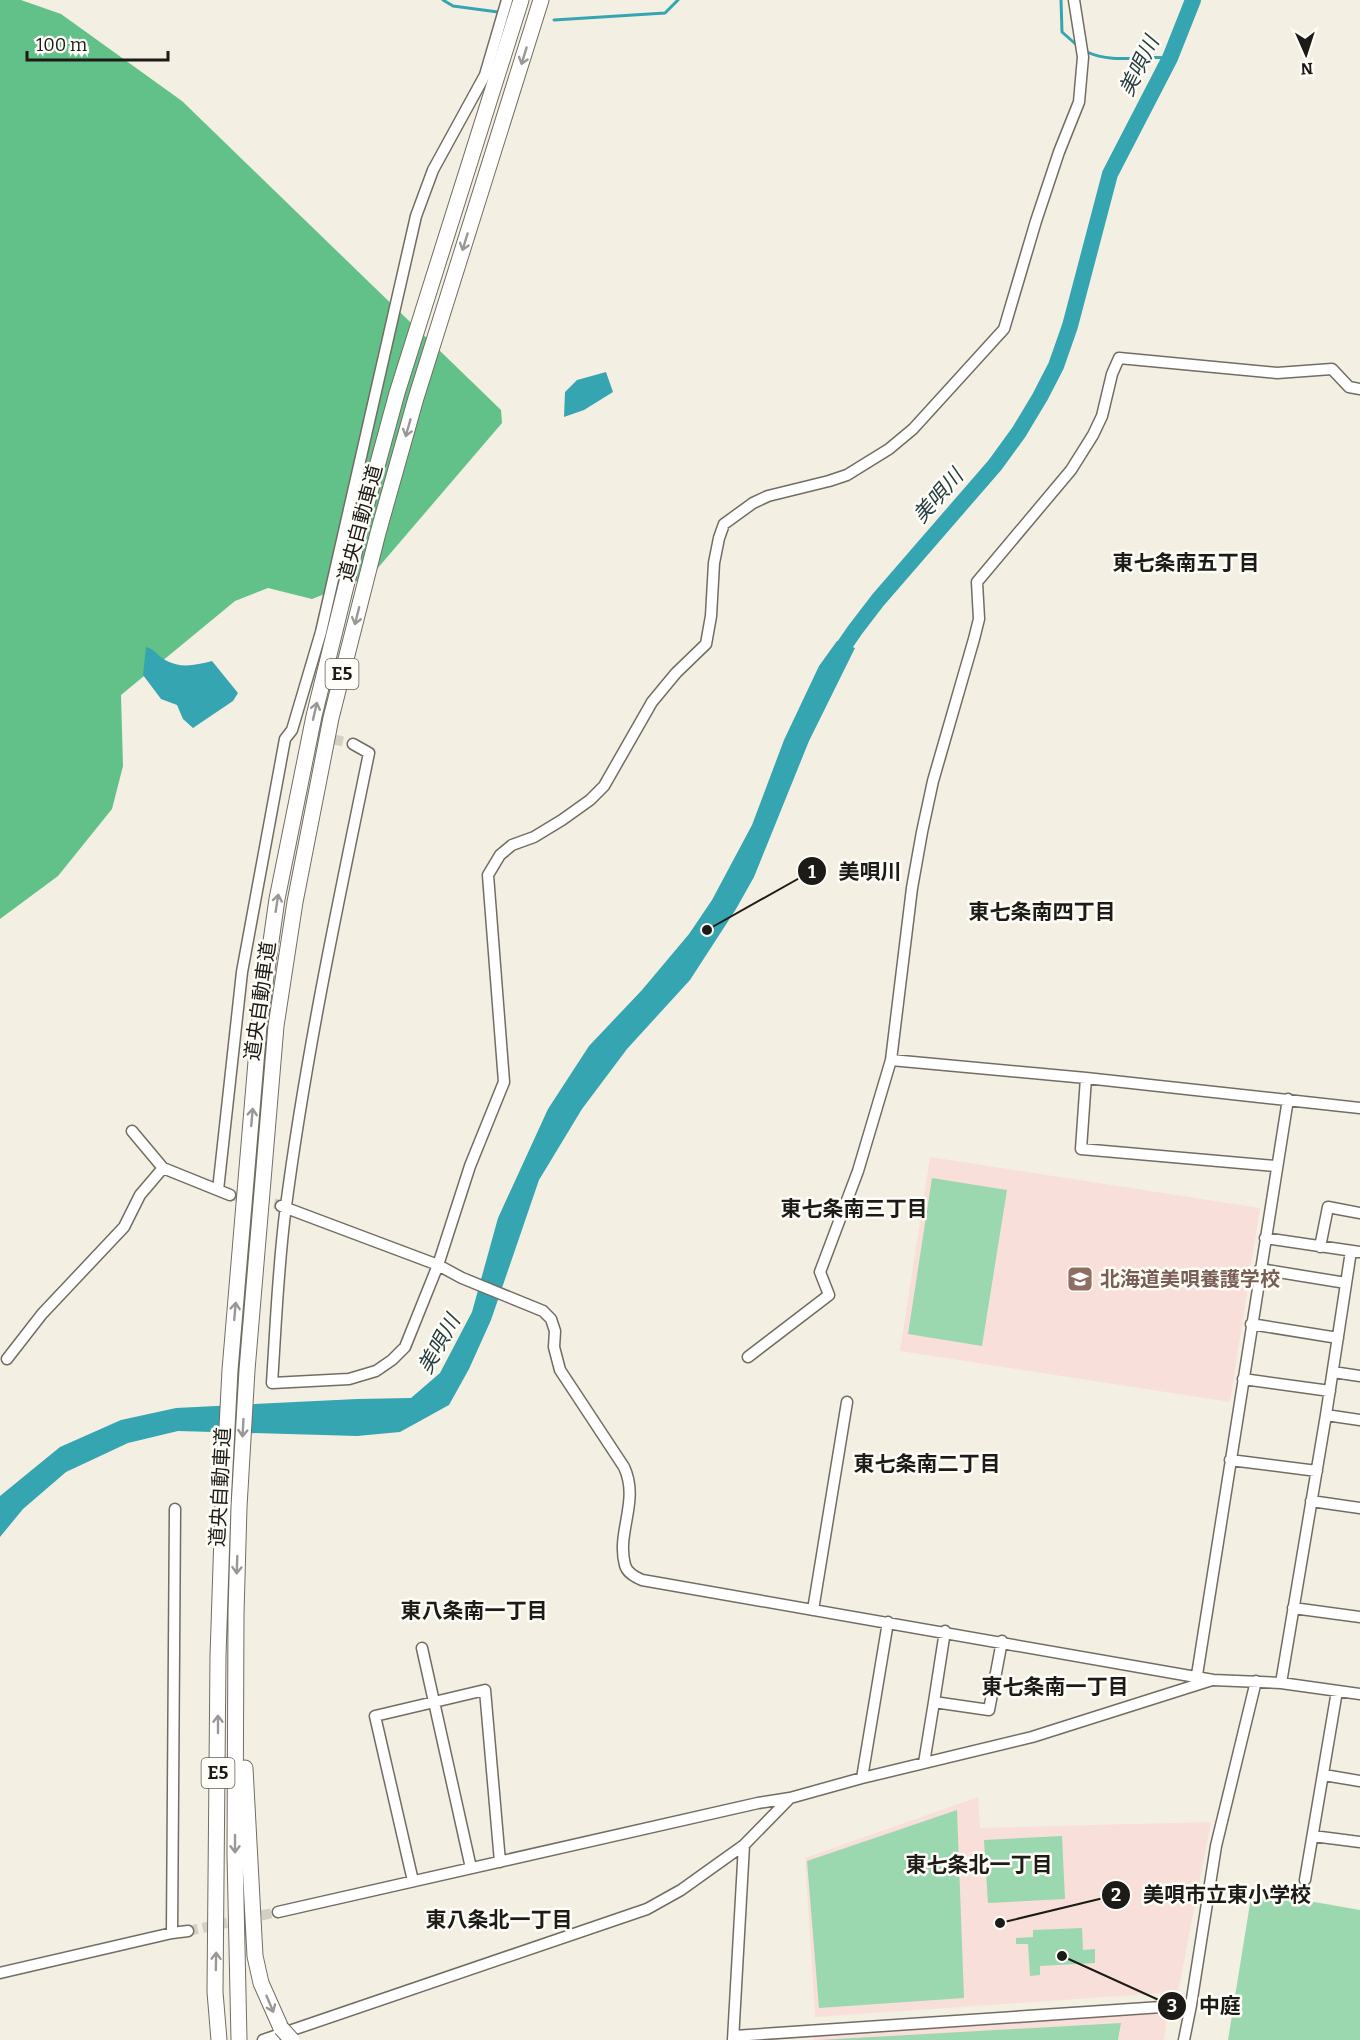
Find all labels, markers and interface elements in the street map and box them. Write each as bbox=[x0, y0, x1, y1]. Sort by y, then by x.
scale bar bbox=[27, 24, 168, 62]
north arrow bbox=[1276, 24, 1336, 84]
water label: 美唄川 bbox=[1114, 30, 1165, 100]
text: 100 m bbox=[36, 34, 87, 56]
one-way arrow bbox=[517, 46, 528, 65]
text: N bbox=[1300, 59, 1313, 78]
one-way arrow bbox=[459, 232, 470, 251]
one-way arrow bbox=[401, 418, 413, 437]
street label: 道央自動車道 bbox=[333, 462, 387, 584]
water label: 美唄川 bbox=[908, 462, 970, 528]
district label: 東七条南五丁目 bbox=[1113, 550, 1260, 576]
one-way arrow bbox=[350, 607, 362, 626]
road number: E5 bbox=[326, 659, 358, 689]
one-way arrow bbox=[310, 702, 322, 721]
callout: 美唄川 bbox=[797, 852, 914, 891]
text: 美唄川 bbox=[839, 859, 902, 885]
text: 1 bbox=[808, 861, 816, 883]
one-way arrow bbox=[272, 893, 283, 913]
district label: 東七条南四丁目 bbox=[969, 899, 1116, 925]
street label: 道央自動車道 bbox=[240, 940, 280, 1062]
one-way arrow bbox=[246, 1108, 257, 1127]
district label: 東七条南三丁目 bbox=[781, 1196, 928, 1222]
school or university icon: 北海道美唄養護学校 bbox=[1065, 1264, 1095, 1294]
place label: 北海道美唄養護学校 bbox=[1100, 1267, 1280, 1291]
one-way arrow bbox=[230, 1302, 241, 1322]
water label: 美唄川 bbox=[412, 1308, 467, 1378]
one-way arrow bbox=[238, 1418, 249, 1438]
street label: 道央自動車道 bbox=[205, 1426, 235, 1548]
district label: 東七条南二丁目 bbox=[854, 1451, 1001, 1477]
one-way arrow bbox=[232, 1555, 243, 1575]
district label: 東八条南一丁目 bbox=[401, 1598, 548, 1624]
district label: 東七条南一丁目 bbox=[982, 1674, 1129, 1700]
one-way arrow bbox=[212, 1714, 224, 1734]
road number: E5 bbox=[202, 1758, 234, 1788]
one-way arrow bbox=[229, 1834, 241, 1854]
district label: 東七条北一丁目 bbox=[906, 1852, 1053, 1878]
callout: 美唄市立東小学校 bbox=[1101, 1876, 1323, 1915]
text: 美唄市立東小学校 bbox=[1143, 1882, 1311, 1908]
text: 2 bbox=[1111, 1884, 1121, 1906]
district label: 東八条北一丁目 bbox=[426, 1907, 573, 1933]
one-way arrow bbox=[210, 1951, 221, 1971]
callout: 中庭 bbox=[1157, 1986, 1253, 2025]
text: 中庭 bbox=[1199, 1993, 1241, 2019]
one-way arrow bbox=[265, 1995, 276, 2013]
text: 3 bbox=[1167, 1995, 1177, 2017]

